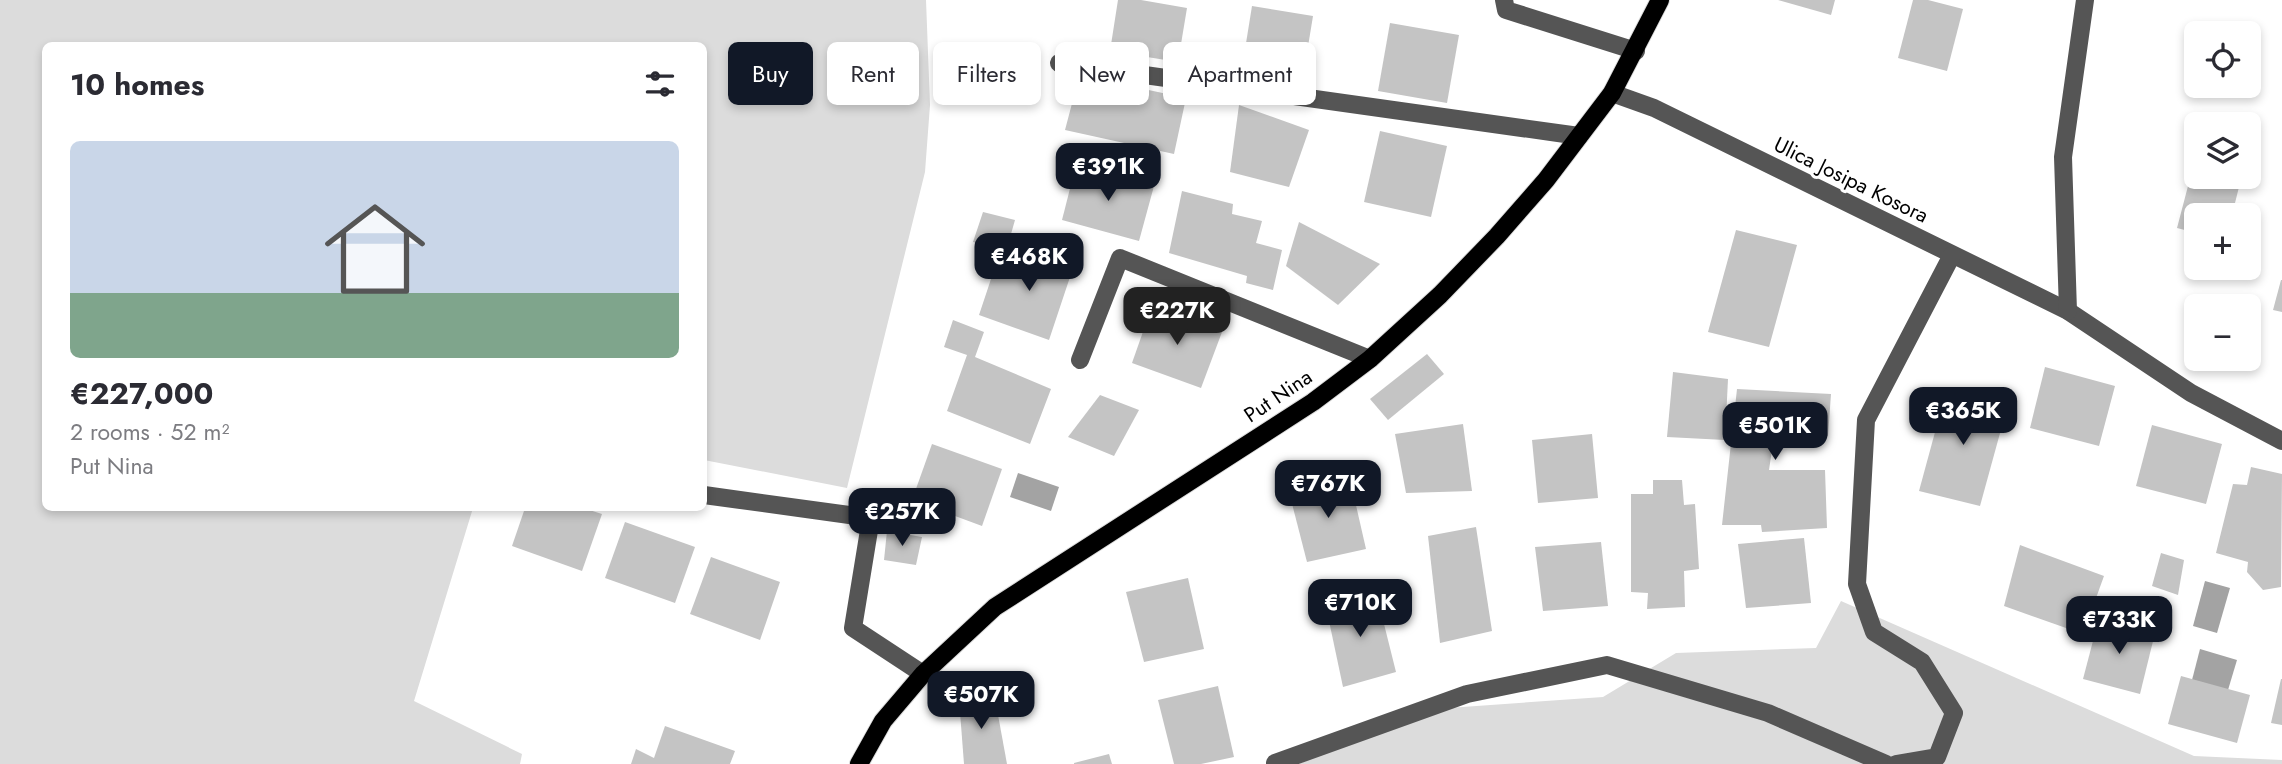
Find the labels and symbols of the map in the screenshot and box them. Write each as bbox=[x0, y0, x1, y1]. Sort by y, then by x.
street label: Ulica Josipa Kosora bbox=[1769, 130, 1933, 230]
pin: €391K bbox=[1059, 144, 1157, 203]
pin: €468K bbox=[980, 233, 1078, 293]
pin: €227K bbox=[1128, 288, 1226, 347]
street label: Put Nina bbox=[1238, 362, 1318, 430]
pin: €365K bbox=[1914, 388, 2012, 447]
pin: €501K bbox=[1726, 402, 1824, 462]
pin: €767K bbox=[1279, 461, 1377, 520]
pin: €257K bbox=[853, 489, 951, 548]
pin: €710K bbox=[1311, 580, 1409, 639]
pin: €733K bbox=[2070, 596, 2168, 656]
pin: €507K bbox=[932, 672, 1030, 731]

